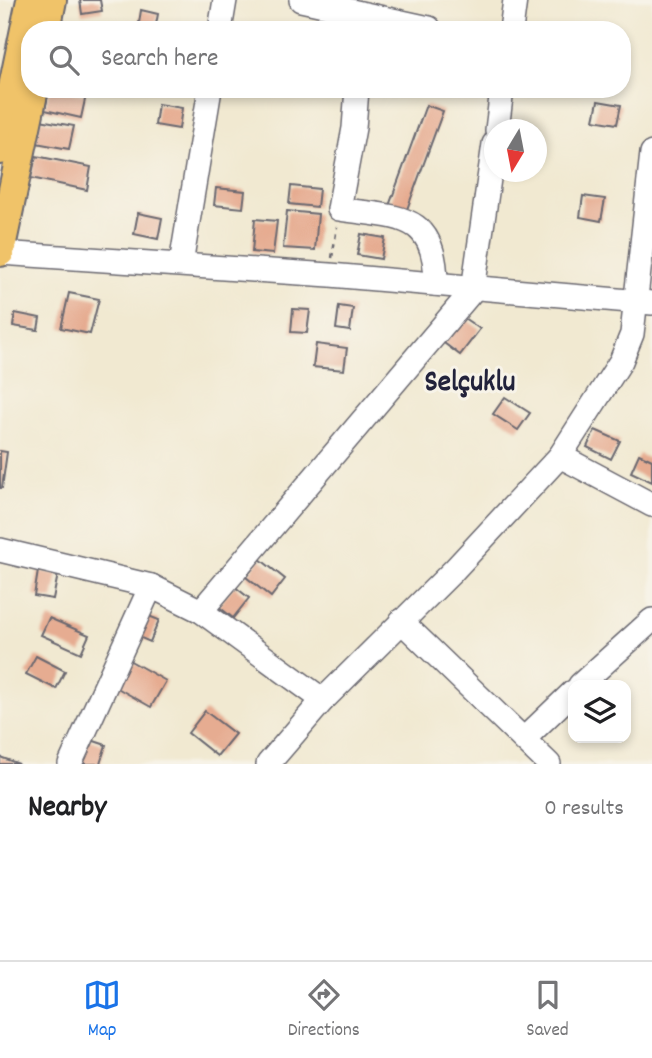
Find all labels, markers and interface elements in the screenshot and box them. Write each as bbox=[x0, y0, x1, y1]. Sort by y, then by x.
search box bbox=[21, 21, 631, 98]
icon: search bbox=[45, 41, 83, 79]
text: Search here bbox=[101, 41, 219, 78]
north arrow bbox=[484, 119, 547, 182]
district label: Selçuklu bbox=[425, 363, 515, 406]
map controls bbox=[568, 680, 631, 743]
button: layers bbox=[568, 680, 631, 743]
text: Nearby bbox=[28, 788, 106, 831]
text: 0 results bbox=[544, 793, 624, 826]
tab: Map bbox=[83, 976, 121, 1045]
tab: Directions bbox=[288, 976, 360, 1045]
tab: Saved bbox=[526, 976, 569, 1045]

